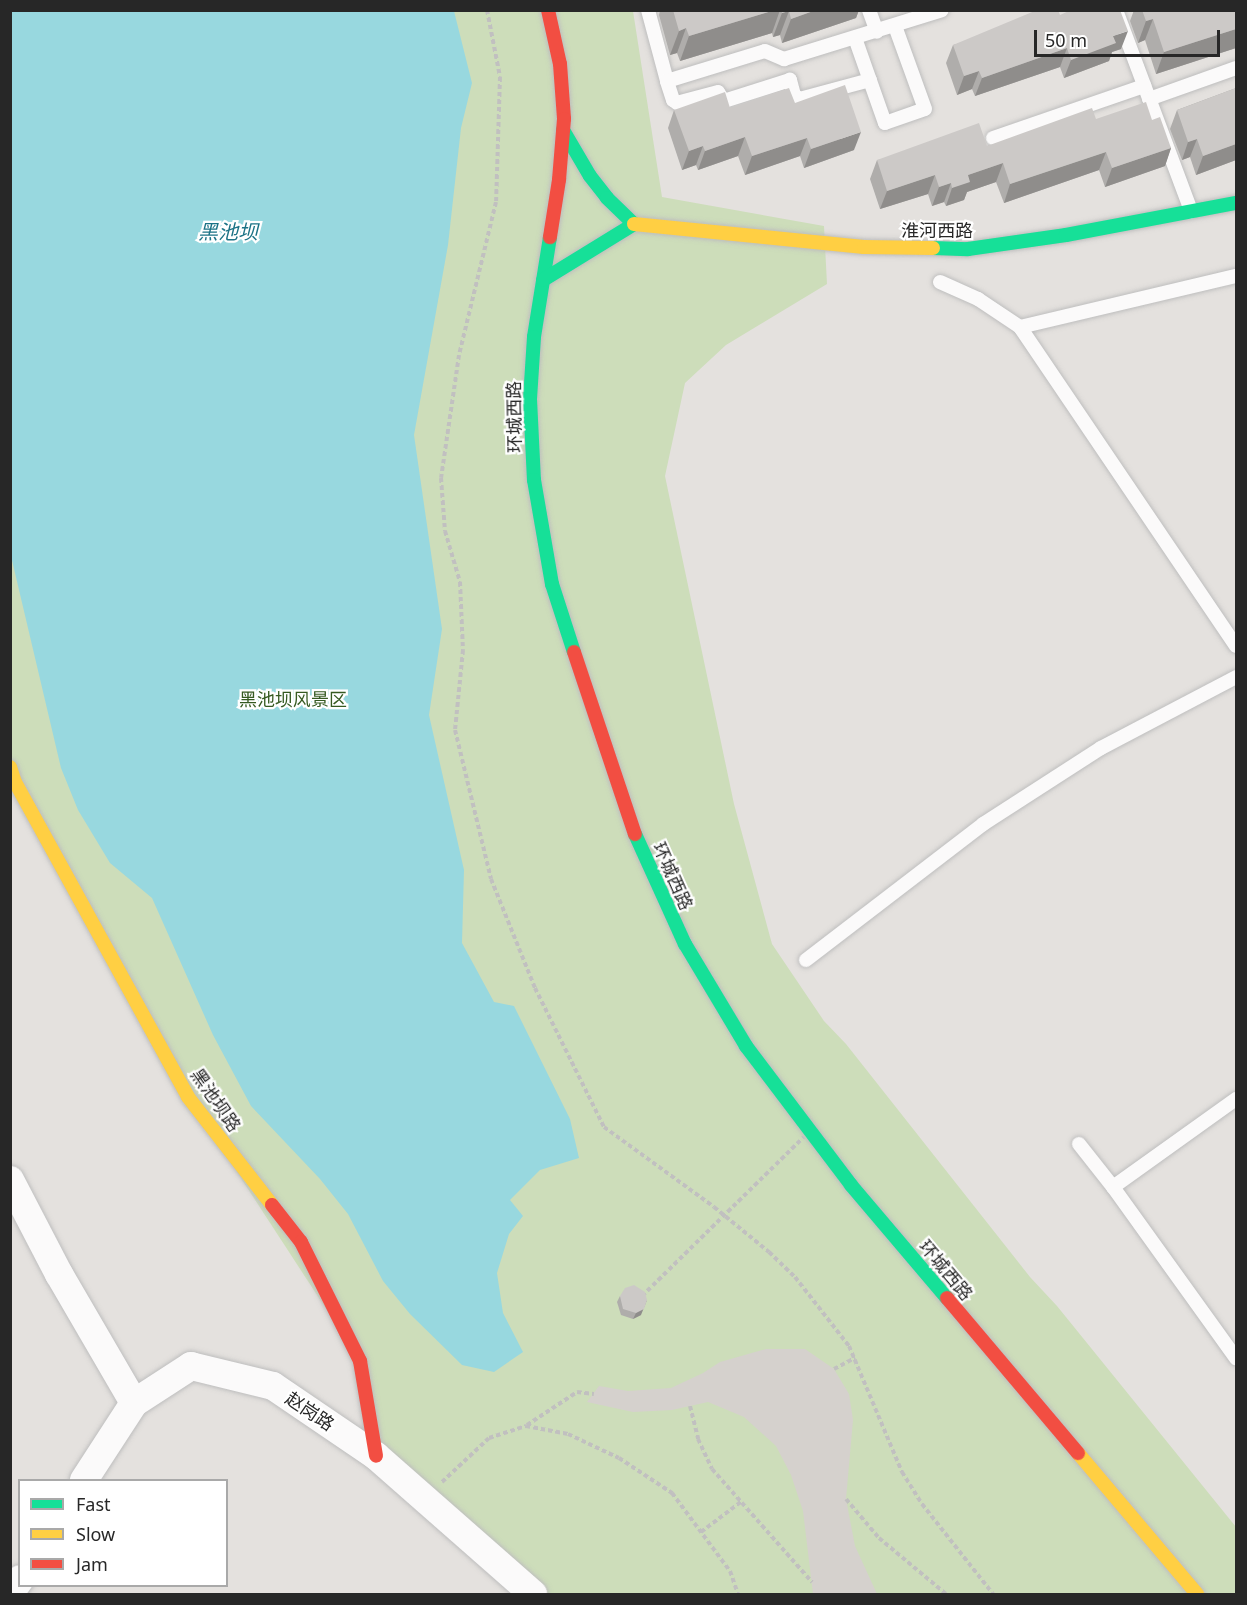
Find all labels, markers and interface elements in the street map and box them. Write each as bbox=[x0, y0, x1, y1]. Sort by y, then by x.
scale bar bbox=[1037, 18, 1223, 56]
text: 50 m bbox=[1045, 28, 1087, 52]
water label: 黑池坝 bbox=[198, 219, 258, 243]
street label: 淮河西路 bbox=[901, 219, 973, 241]
street label: 环城西路 bbox=[503, 381, 525, 453]
park label: 黑池坝风景区 bbox=[239, 688, 347, 710]
street label: 环城西路 bbox=[648, 839, 698, 913]
street label: 黑池坝路 bbox=[187, 1064, 245, 1136]
street label: 环城西路 bbox=[915, 1235, 977, 1305]
street label: 赵岗路 bbox=[282, 1387, 338, 1435]
legend bbox=[18, 1479, 228, 1587]
text: Fast bbox=[76, 1492, 111, 1516]
text: Slow bbox=[76, 1522, 115, 1546]
text: Jam bbox=[76, 1552, 108, 1576]

